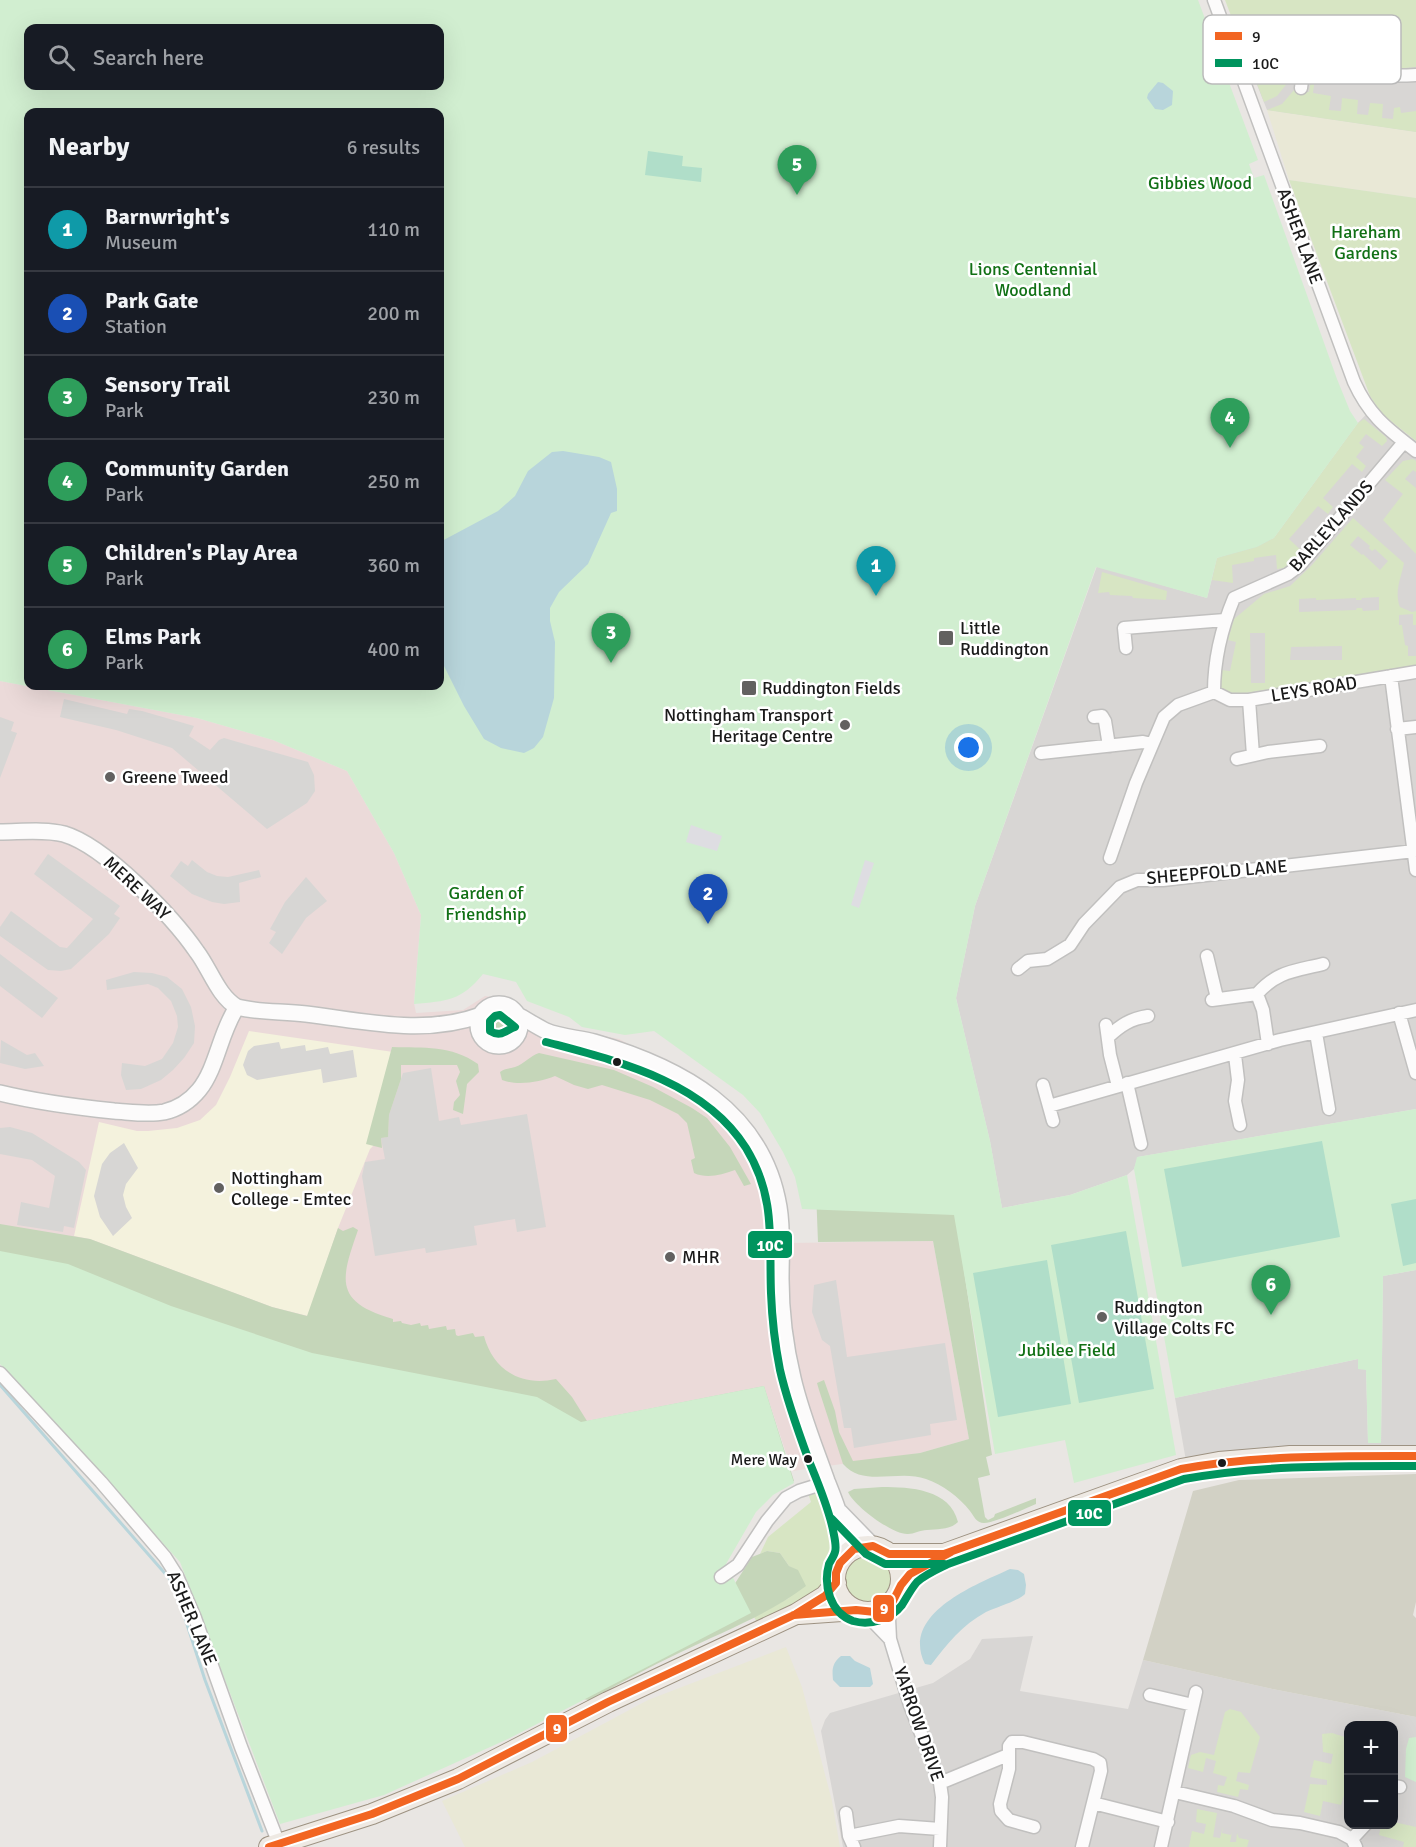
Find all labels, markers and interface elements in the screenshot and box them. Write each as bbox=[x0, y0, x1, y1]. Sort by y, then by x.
legend bbox=[1203, 15, 1401, 84]
search box bbox=[24, 24, 444, 90]
text: 9 bbox=[1252, 27, 1261, 47]
icon: search bbox=[45, 41, 78, 74]
text: Search here bbox=[93, 44, 204, 71]
text: 10C bbox=[1252, 54, 1279, 74]
text: Nearby bbox=[48, 131, 129, 163]
text: 6 results bbox=[347, 135, 420, 160]
pin: 5 bbox=[778, 146, 816, 195]
park label: Gibbies Wood bbox=[1148, 172, 1252, 194]
street label: ASHER LANE bbox=[1272, 185, 1328, 287]
text: Barnwright's bbox=[105, 203, 230, 230]
text: 1 bbox=[62, 217, 73, 242]
text: 110 m bbox=[367, 217, 420, 242]
park label: Hareham Gardens bbox=[1331, 221, 1401, 264]
text: Museum bbox=[105, 230, 178, 255]
park label: Lions Centennial Woodland bbox=[969, 258, 1097, 301]
text: Park Gate bbox=[105, 287, 198, 314]
text: 2 bbox=[62, 301, 73, 326]
text: 200 m bbox=[367, 301, 420, 326]
text: Station bbox=[105, 314, 167, 339]
text: Sensory Trail bbox=[105, 371, 230, 398]
text: 3 bbox=[62, 385, 73, 410]
text: 230 m bbox=[367, 385, 420, 410]
text: Park bbox=[105, 398, 143, 423]
pin: 4 bbox=[1210, 398, 1250, 448]
text: Community Garden bbox=[105, 455, 289, 482]
text: 4 bbox=[62, 469, 73, 494]
text: 250 m bbox=[367, 469, 420, 494]
street label: BARLEYLANDS bbox=[1284, 476, 1378, 576]
text: Park bbox=[105, 482, 143, 507]
text: Children's Play Area bbox=[105, 539, 298, 566]
pin: 1 bbox=[856, 546, 896, 596]
text: 5 bbox=[62, 553, 73, 578]
text: 360 m bbox=[367, 553, 420, 578]
text: Park bbox=[105, 566, 143, 591]
pin: 3 bbox=[592, 614, 630, 663]
place label: Little Ruddington bbox=[960, 617, 1049, 660]
text: Elms Park bbox=[105, 623, 201, 650]
marker: Little Ruddington bbox=[937, 629, 955, 647]
text: 6 bbox=[62, 637, 73, 662]
text: 400 m bbox=[367, 637, 420, 662]
text: Park bbox=[105, 650, 143, 675]
street label: LEYS ROAD bbox=[1269, 671, 1359, 707]
place label: Ruddington Fields bbox=[762, 677, 901, 699]
marker: Ruddington Fields bbox=[740, 679, 758, 697]
place label: Nottingham Transport Heritage Centre bbox=[664, 704, 833, 747]
marker: Nottingham Transport Heritage Centre bbox=[838, 718, 852, 732]
your location bbox=[954, 733, 983, 762]
place label: Greene Tweed bbox=[122, 766, 229, 788]
marker: Greene Tweed bbox=[103, 770, 117, 784]
street label: MERE WAY bbox=[99, 851, 175, 925]
street label: SHEEPFOLD LANE bbox=[1146, 855, 1288, 889]
pin: 2 bbox=[688, 874, 728, 924]
park label: Garden of Friendship bbox=[445, 882, 527, 925]
unlabelled marker bbox=[611, 1056, 623, 1068]
place label: Nottingham College - Emtec bbox=[231, 1167, 351, 1210]
marker: Nottingham College - Emtec bbox=[212, 1181, 226, 1195]
line badge: 10C bbox=[747, 1230, 793, 1259]
text: 10C bbox=[756, 1236, 784, 1256]
place label: MHR bbox=[682, 1246, 720, 1268]
marker: MHR bbox=[663, 1250, 677, 1264]
pin: 6 bbox=[1252, 1266, 1290, 1315]
place label: Ruddington Village Colts FC bbox=[1114, 1296, 1235, 1339]
marker: Ruddington Village Colts FC bbox=[1095, 1310, 1109, 1324]
park label: Jubilee Field bbox=[1018, 1339, 1116, 1361]
place label: Mere Way bbox=[731, 1450, 798, 1470]
marker: Mere Way bbox=[802, 1453, 814, 1465]
unlabelled marker bbox=[1216, 1457, 1228, 1469]
line badge: 10C bbox=[1067, 1499, 1112, 1527]
text: 10C bbox=[1075, 1504, 1103, 1524]
street label: ASHER LANE bbox=[162, 1567, 222, 1669]
line badge: 9 bbox=[872, 1594, 895, 1623]
text: 9 bbox=[880, 1599, 889, 1619]
street label: YARROW DRIVE bbox=[889, 1664, 949, 1784]
line badge: 9 bbox=[545, 1714, 568, 1743]
text: 9 bbox=[553, 1719, 562, 1739]
map controls bbox=[1344, 1721, 1398, 1829]
button: + bbox=[1344, 1721, 1398, 1775]
button: − bbox=[1344, 1775, 1398, 1829]

